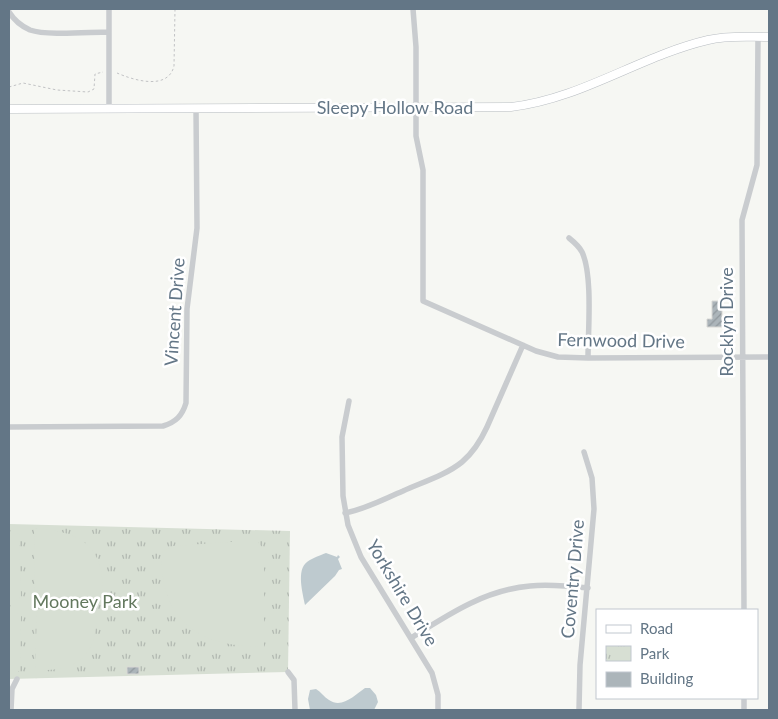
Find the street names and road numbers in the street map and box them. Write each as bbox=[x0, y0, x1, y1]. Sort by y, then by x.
street label: Sleepy Hollow Road bbox=[317, 96, 473, 118]
street label: Vincent Drive bbox=[159, 257, 189, 367]
street label: Rocklyn Drive bbox=[715, 267, 737, 377]
street label: Fernwood Drive bbox=[557, 328, 685, 352]
street label: Coventry Drive bbox=[556, 518, 588, 639]
street label: Yorkshire Drive bbox=[362, 535, 443, 650]

